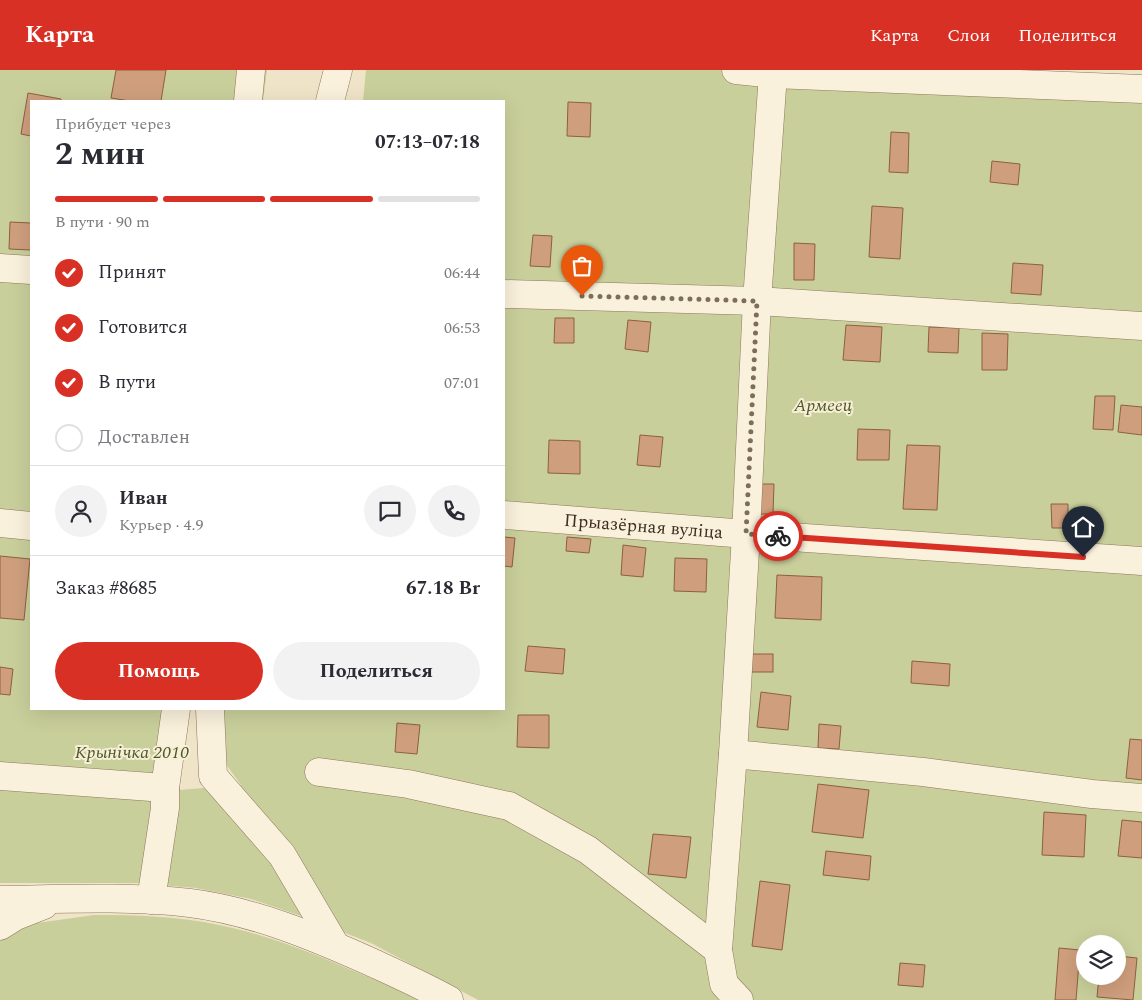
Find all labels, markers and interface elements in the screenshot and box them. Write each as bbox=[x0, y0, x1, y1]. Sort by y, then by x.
text: Карта bbox=[25, 17, 94, 53]
text: Карта bbox=[870, 22, 919, 49]
text: Слои bbox=[947, 22, 990, 49]
text: Поделиться bbox=[1018, 22, 1117, 49]
text: Прибудет через bbox=[55, 112, 171, 136]
text: 07:13–07:18 bbox=[375, 128, 480, 157]
text: 2 мин bbox=[55, 130, 145, 179]
text: В пути · 90 m bbox=[55, 210, 150, 234]
pin bbox=[561, 245, 603, 296]
icon: bag bbox=[568, 252, 596, 280]
text: Принят bbox=[98, 258, 166, 287]
icon: check bbox=[55, 259, 83, 287]
text: 06:44 bbox=[444, 261, 480, 285]
text: Готовится bbox=[98, 313, 188, 342]
icon: check bbox=[55, 314, 83, 342]
text: 06:53 bbox=[444, 316, 480, 340]
text: В пути bbox=[98, 368, 156, 397]
icon: check bbox=[55, 369, 83, 397]
text: 07:01 bbox=[444, 371, 480, 395]
park label: Армеец bbox=[793, 392, 852, 419]
text: Доставлен bbox=[98, 423, 190, 452]
text: Иван bbox=[119, 484, 168, 513]
button: person bbox=[55, 485, 107, 537]
button: chat bbox=[364, 485, 416, 537]
button: phone bbox=[428, 485, 480, 537]
street label: Прыазёрная вуліца bbox=[563, 506, 724, 546]
pin bbox=[1062, 506, 1104, 557]
courier bbox=[753, 511, 803, 561]
text: Курьер · 4.9 bbox=[119, 513, 204, 537]
icon: home bbox=[1069, 513, 1097, 541]
icon: bike bbox=[764, 522, 792, 550]
text: Заказ #8685 bbox=[55, 574, 157, 603]
text: 67.18 Br bbox=[406, 574, 480, 603]
button: Помощь bbox=[55, 642, 263, 700]
button: Поделиться bbox=[273, 642, 480, 700]
park label: Крынічка 2010 bbox=[75, 739, 189, 766]
map controls bbox=[1076, 935, 1126, 985]
button: layers bbox=[1076, 935, 1126, 985]

